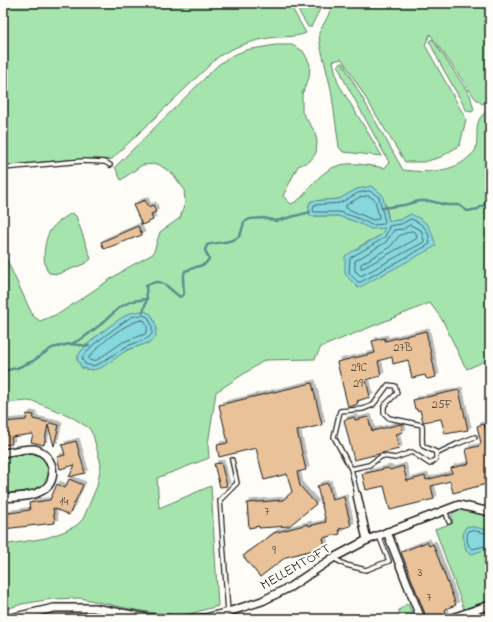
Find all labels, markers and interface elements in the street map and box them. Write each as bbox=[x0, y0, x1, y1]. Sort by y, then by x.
house number: 27B bbox=[394, 339, 412, 357]
house number: 29C bbox=[351, 359, 367, 377]
house number: 29 bbox=[353, 375, 363, 393]
house number: 25F bbox=[432, 396, 453, 414]
house number: 14 bbox=[60, 493, 68, 511]
house number: 7 bbox=[265, 503, 270, 521]
street label: MELLEMTOFT bbox=[257, 539, 335, 596]
house number: 9 bbox=[272, 542, 276, 560]
house number: 3 bbox=[418, 564, 423, 582]
house number: 7 bbox=[427, 589, 432, 607]

